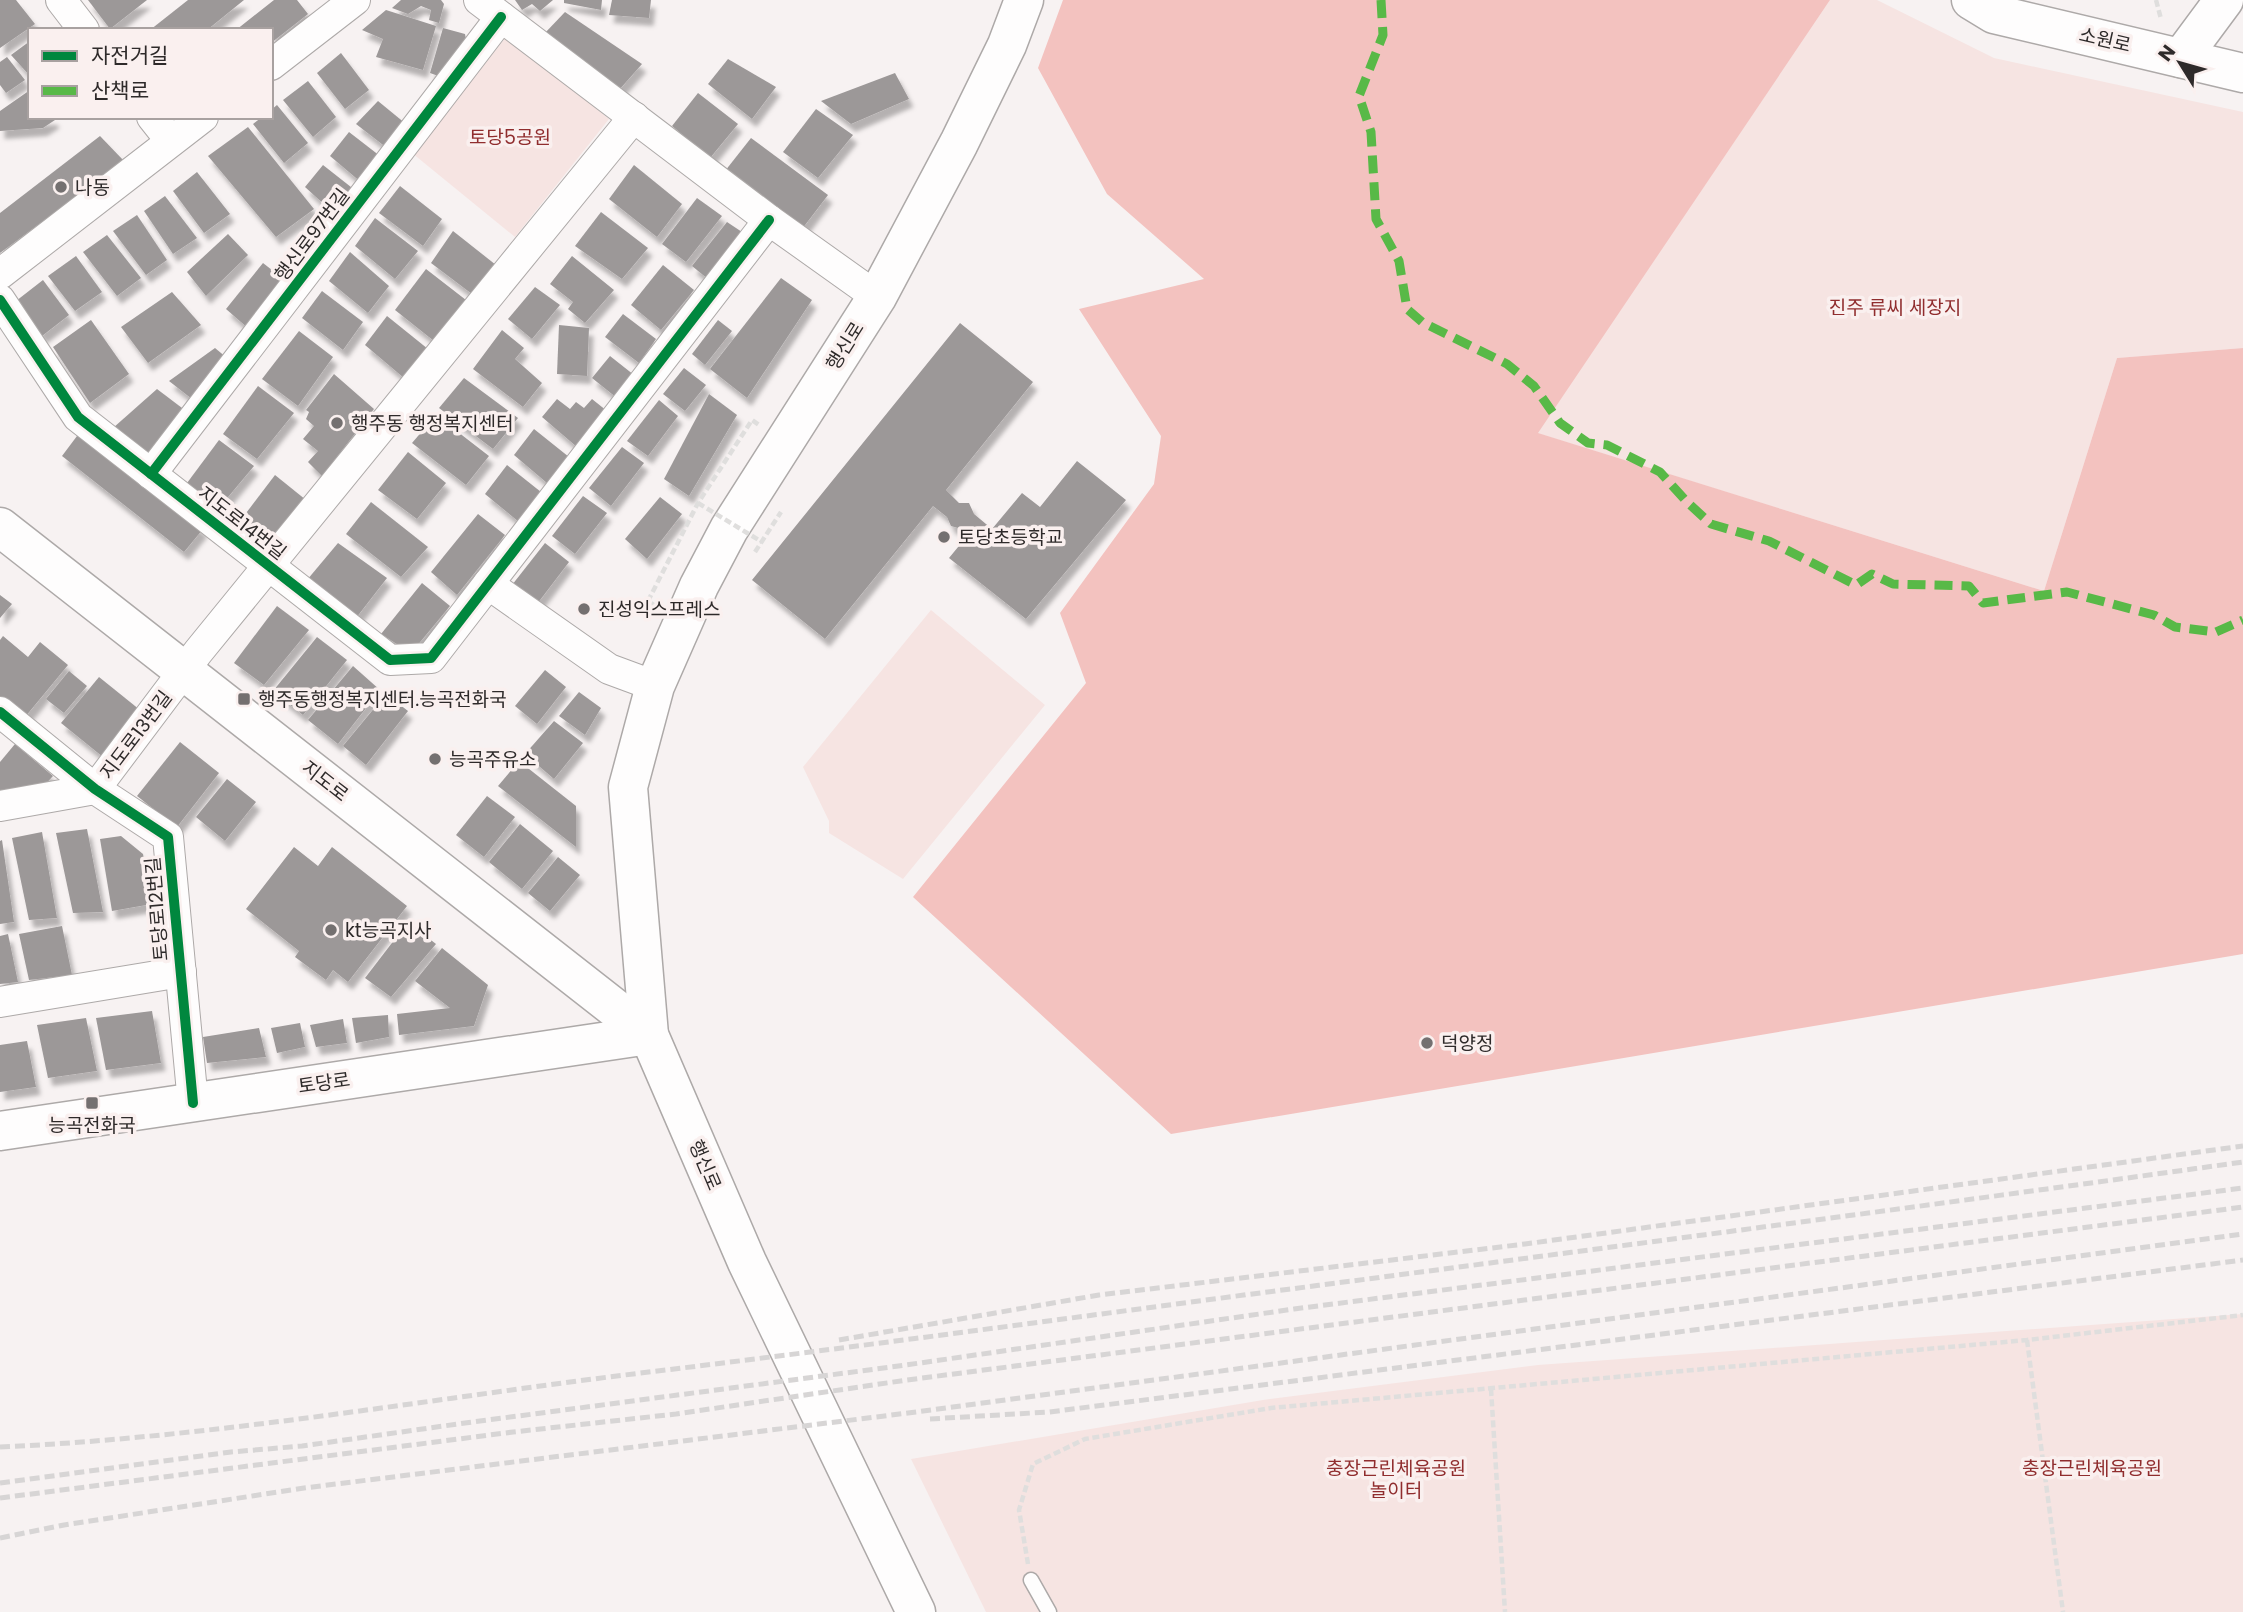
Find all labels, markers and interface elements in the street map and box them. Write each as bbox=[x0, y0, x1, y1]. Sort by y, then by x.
street label: 소원로 bbox=[2076, 21, 2134, 59]
legend bbox=[28, 28, 273, 119]
north arrow bbox=[2145, 28, 2215, 98]
text: N bbox=[2152, 39, 2182, 67]
text: 자전거길 bbox=[91, 41, 168, 70]
text: 산책로 bbox=[91, 76, 149, 105]
park label: 토당5공원 bbox=[469, 124, 551, 151]
place label: 나동 bbox=[75, 174, 110, 201]
marker: 나동 bbox=[53, 179, 69, 195]
street label: 행신로97번길 bbox=[268, 183, 356, 287]
park label: 진주 류씨 세장지 bbox=[1829, 294, 1961, 321]
street label: 행신로 bbox=[820, 317, 870, 375]
place label: 행주동 행정복지센터 bbox=[351, 410, 513, 437]
marker: 행주동 행정복지센터 bbox=[329, 415, 345, 431]
street label: 지도로14번길 bbox=[192, 480, 292, 566]
place label: 토당초등학교 bbox=[958, 524, 1063, 551]
marker: 토당초등학교 bbox=[936, 529, 952, 545]
place label: 진성익스프레스 bbox=[598, 596, 720, 623]
marker: 진성익스프레스 bbox=[576, 601, 592, 617]
street label: 지도로13번길 bbox=[94, 685, 178, 785]
place label: 행주동행정복지센터.능곡전화국 bbox=[258, 686, 507, 713]
marker: 행주동행정복지센터.능곡전화국 bbox=[236, 691, 252, 707]
place label: 능곡주유소 bbox=[449, 746, 536, 773]
marker: 능곡주유소 bbox=[427, 751, 443, 767]
street label: 지도로 bbox=[296, 754, 354, 808]
street label: 토당로12번길 bbox=[139, 856, 175, 962]
place label: kt능곡지사 bbox=[345, 917, 432, 944]
marker: kt능곡지사 bbox=[323, 922, 339, 938]
place label: 덕양정 bbox=[1441, 1030, 1493, 1057]
marker: 덕양정 bbox=[1419, 1035, 1435, 1051]
street label: 토당로 bbox=[296, 1066, 352, 1100]
marker: 능곡전화국 bbox=[84, 1095, 100, 1111]
place label: 능곡전화국 bbox=[48, 1112, 136, 1139]
street label: 행신로 bbox=[682, 1136, 728, 1194]
park label: 충장근린체육공원 놀이터 bbox=[1326, 1455, 1466, 1504]
park label: 충장근린체육공원 bbox=[2022, 1455, 2162, 1482]

